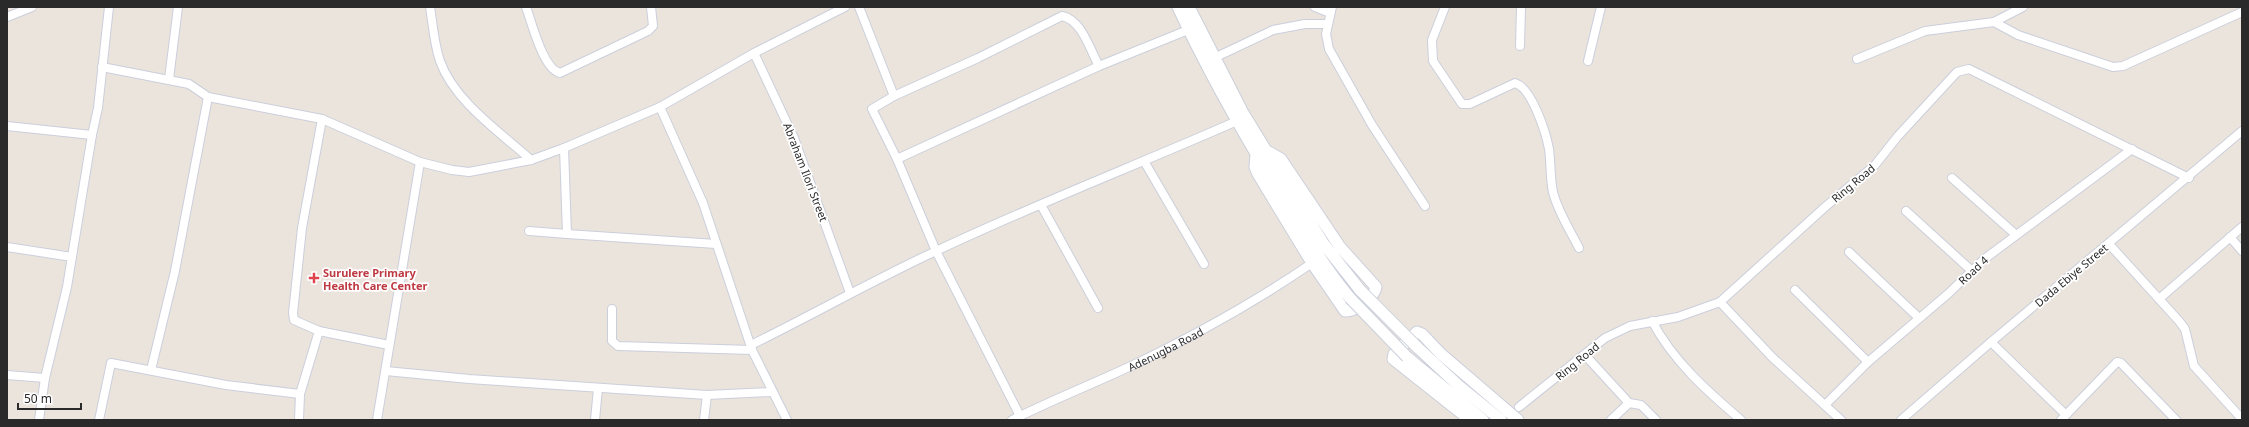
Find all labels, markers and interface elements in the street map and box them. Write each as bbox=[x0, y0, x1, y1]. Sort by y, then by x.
street label: Abraham Ilori Street bbox=[780, 120, 832, 224]
street label: Ring Road bbox=[1828, 160, 1878, 206]
street label: Dada Ebiye Street bbox=[2031, 240, 2111, 310]
street label: Road 4 bbox=[1955, 252, 1992, 288]
place label: Surulere Primary Health Care Center bbox=[323, 265, 428, 293]
marker: Surulere Primary Health Care Center bbox=[308, 272, 320, 284]
street label: Adenugba Road bbox=[1125, 323, 1206, 374]
street label: Ring Road bbox=[1552, 339, 1602, 383]
scale bar bbox=[18, 385, 81, 411]
text: 50 m bbox=[24, 390, 52, 407]

